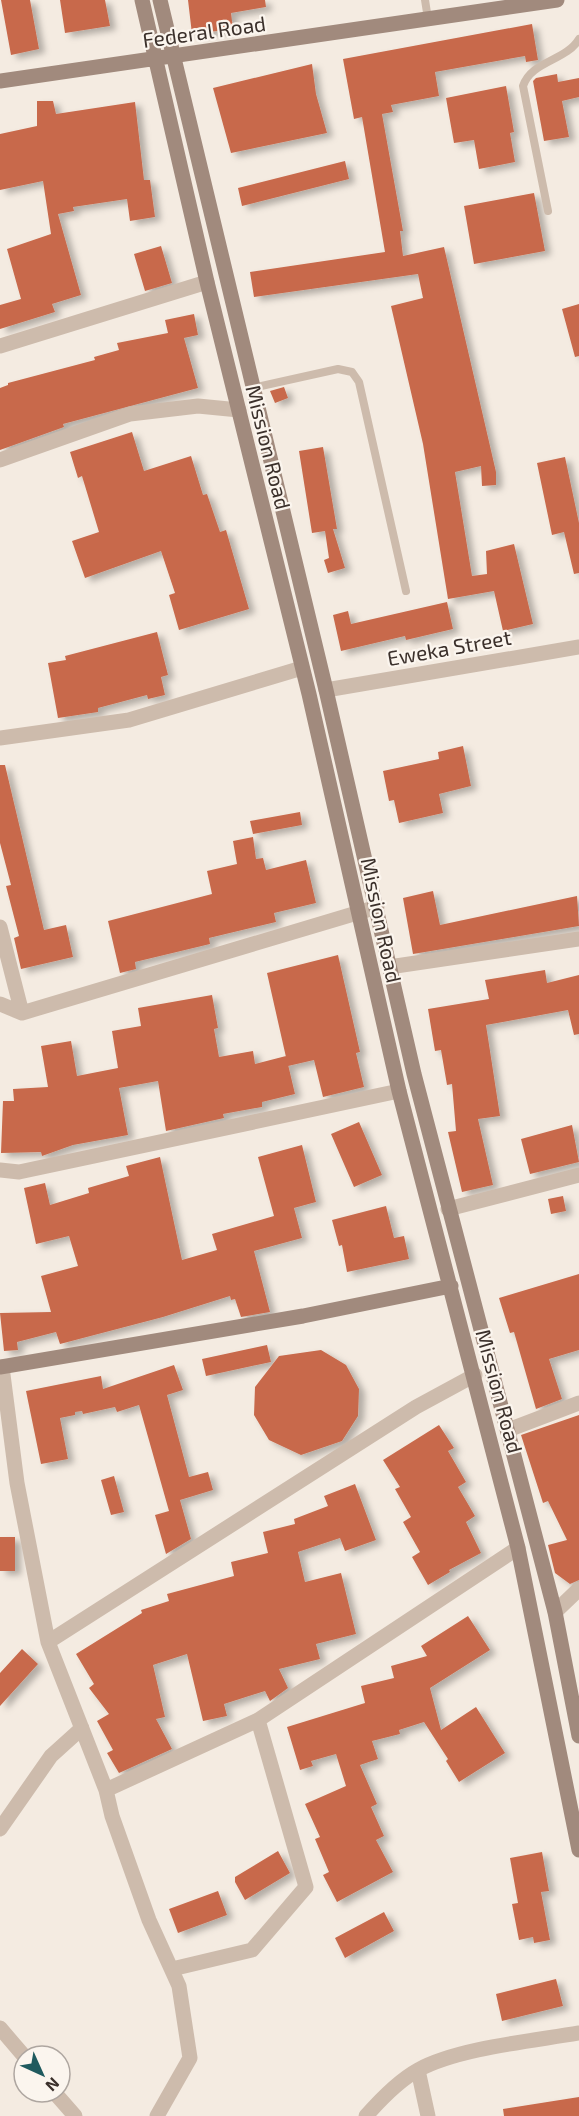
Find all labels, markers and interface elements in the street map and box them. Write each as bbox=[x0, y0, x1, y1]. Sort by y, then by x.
street label: Federal Road bbox=[141, 10, 267, 52]
street label: Mission Road bbox=[241, 382, 297, 512]
street label: Eweka Street bbox=[385, 624, 513, 670]
street label: Mission Road bbox=[357, 855, 407, 985]
street label: Mission Road bbox=[471, 1326, 529, 1456]
north arrow bbox=[12, 2044, 72, 2104]
text: N bbox=[42, 2074, 64, 2096]

